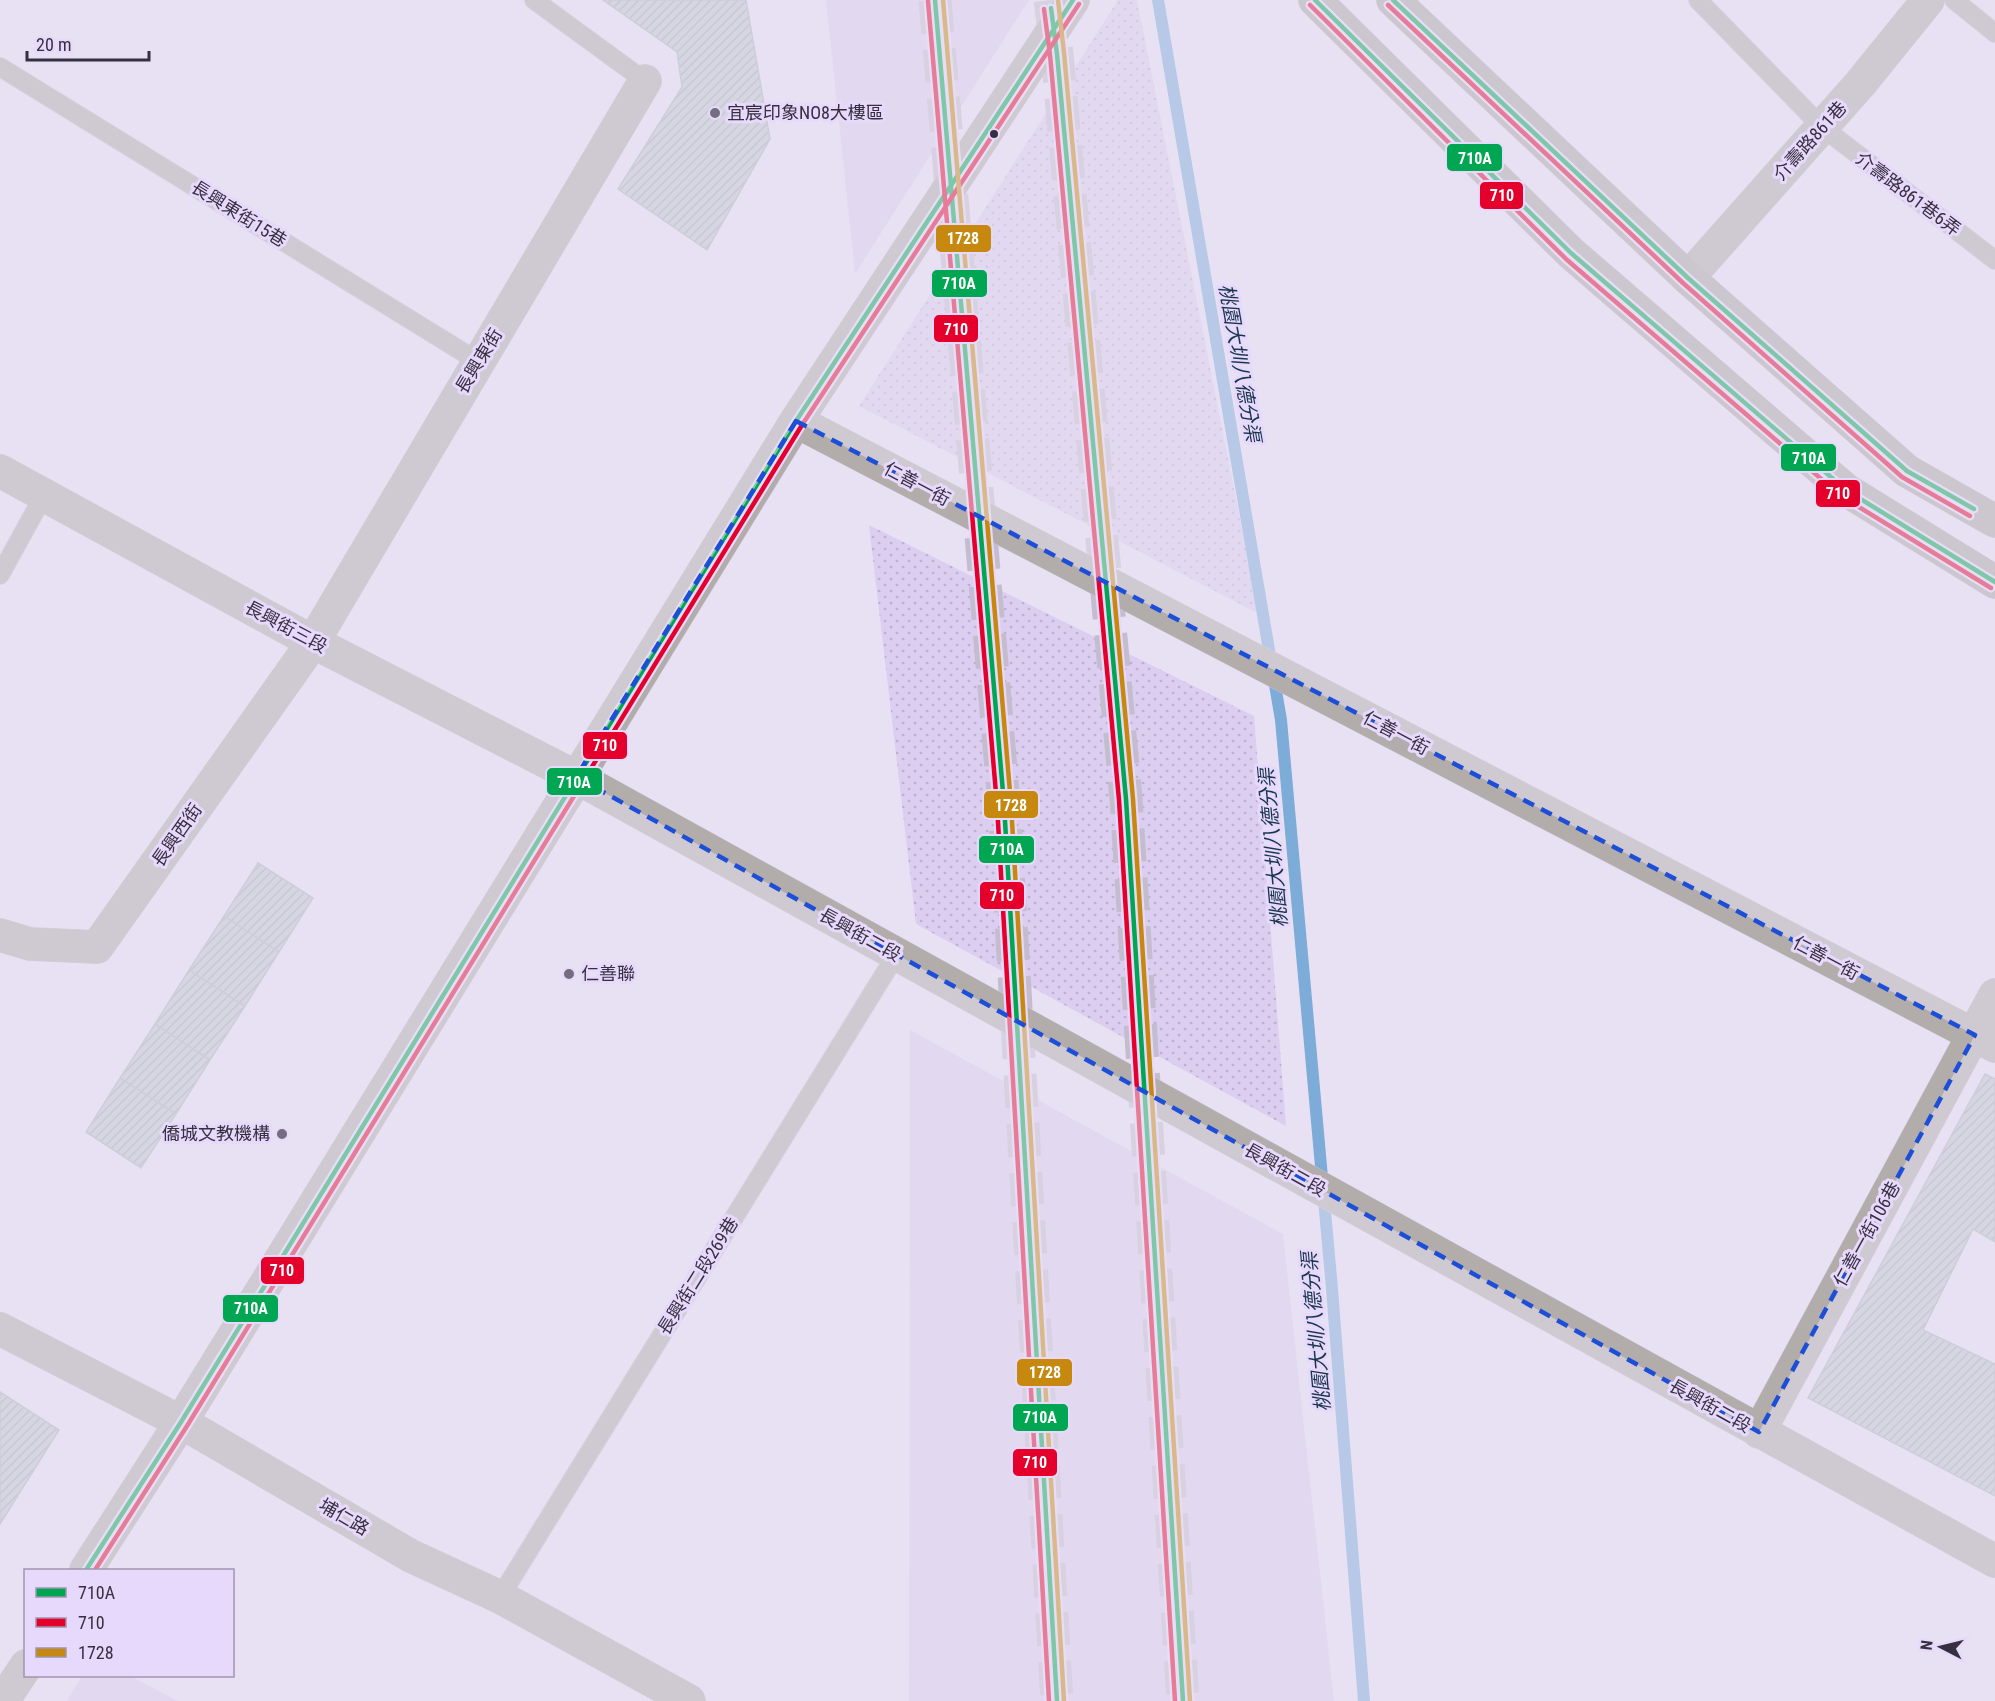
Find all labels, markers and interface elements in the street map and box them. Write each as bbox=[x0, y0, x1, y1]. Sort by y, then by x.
scale bar bbox=[27, 24, 148, 62]
text: 20 m bbox=[36, 34, 71, 55]
street label: 介壽路861巷 bbox=[1769, 97, 1850, 184]
place label: 宜宸印象NO8大樓區 bbox=[727, 102, 884, 123]
marker: 宜宸印象NO8大樓區 bbox=[708, 106, 722, 120]
unlabelled marker bbox=[988, 128, 1000, 140]
line badge: 710A bbox=[1446, 143, 1503, 172]
street label: 介壽路861巷6弄 bbox=[1852, 147, 1965, 240]
text: 710A bbox=[1458, 149, 1492, 168]
street label: 長興東街15巷 bbox=[188, 176, 291, 251]
line badge: 710 bbox=[1479, 181, 1524, 210]
text: 710 bbox=[1490, 186, 1514, 205]
line badge: 1728 bbox=[935, 224, 992, 253]
text: 1728 bbox=[947, 229, 979, 248]
line badge: 710A bbox=[931, 269, 988, 298]
text: 710A bbox=[942, 274, 976, 293]
water label: 桃園大圳八德分渠 bbox=[1214, 282, 1266, 447]
line badge: 710 bbox=[933, 314, 979, 343]
text: 710 bbox=[944, 320, 968, 339]
street label: 長興東街 bbox=[451, 324, 506, 397]
line badge: 710A bbox=[1780, 443, 1837, 472]
text: 710A bbox=[1792, 449, 1826, 468]
street label: 仁善一街 bbox=[881, 457, 954, 510]
line badge: 710 bbox=[1815, 479, 1861, 508]
text: 710 bbox=[1826, 484, 1850, 503]
street label: 長興街三段 bbox=[242, 596, 331, 657]
street label: 仁善一街 bbox=[1360, 706, 1433, 759]
line badge: 710 bbox=[582, 731, 628, 760]
text: 710 bbox=[593, 736, 617, 755]
water label: 桃園大圳八德分渠 bbox=[1254, 764, 1292, 929]
line badge: 710A bbox=[546, 767, 603, 796]
text: 710A bbox=[557, 773, 591, 792]
line badge: 1728 bbox=[983, 790, 1039, 819]
text: 1728 bbox=[995, 796, 1027, 815]
street label: 長興西街 bbox=[147, 799, 206, 870]
line badge: 710A bbox=[978, 835, 1035, 864]
text: 710A bbox=[990, 840, 1024, 859]
line badge: 710 bbox=[979, 881, 1025, 910]
text: 710 bbox=[990, 886, 1014, 905]
street label: 長興街二段 bbox=[816, 904, 905, 966]
street label: 仁善一街 bbox=[1790, 931, 1863, 984]
place label: 仁善聯 bbox=[581, 963, 635, 984]
marker: 仁善聯 bbox=[562, 967, 576, 981]
place label: 僑城文教機構 bbox=[162, 1123, 270, 1144]
marker: 僑城文教機構 bbox=[275, 1127, 289, 1141]
street label: 長興街二段 bbox=[1241, 1139, 1330, 1201]
street label: 仁善一街106巷 bbox=[1829, 1178, 1904, 1290]
street label: 長興街二段269巷 bbox=[653, 1213, 742, 1338]
water label: 桃園大圳八德分渠 bbox=[1297, 1248, 1335, 1413]
line badge: 710 bbox=[260, 1256, 305, 1285]
text: 710 bbox=[270, 1261, 294, 1280]
line badge: 710A bbox=[222, 1294, 279, 1323]
text: 710A bbox=[234, 1299, 268, 1318]
line badge: 1728 bbox=[1016, 1358, 1073, 1387]
text: 1728 bbox=[1029, 1363, 1061, 1382]
street label: 長興街二段 bbox=[1666, 1375, 1755, 1437]
line badge: 710A bbox=[1012, 1403, 1069, 1432]
text: 710A bbox=[1023, 1408, 1057, 1427]
line badge: 710 bbox=[1012, 1448, 1058, 1477]
text: 710 bbox=[1023, 1453, 1047, 1472]
street label: 埔仁路 bbox=[316, 1494, 373, 1539]
legend bbox=[24, 1569, 234, 1677]
text: 710A bbox=[78, 1582, 116, 1603]
text: 710 bbox=[78, 1612, 105, 1633]
north arrow bbox=[1911, 1617, 1971, 1677]
text: N bbox=[1917, 1639, 1937, 1651]
text: 1728 bbox=[78, 1642, 114, 1663]

